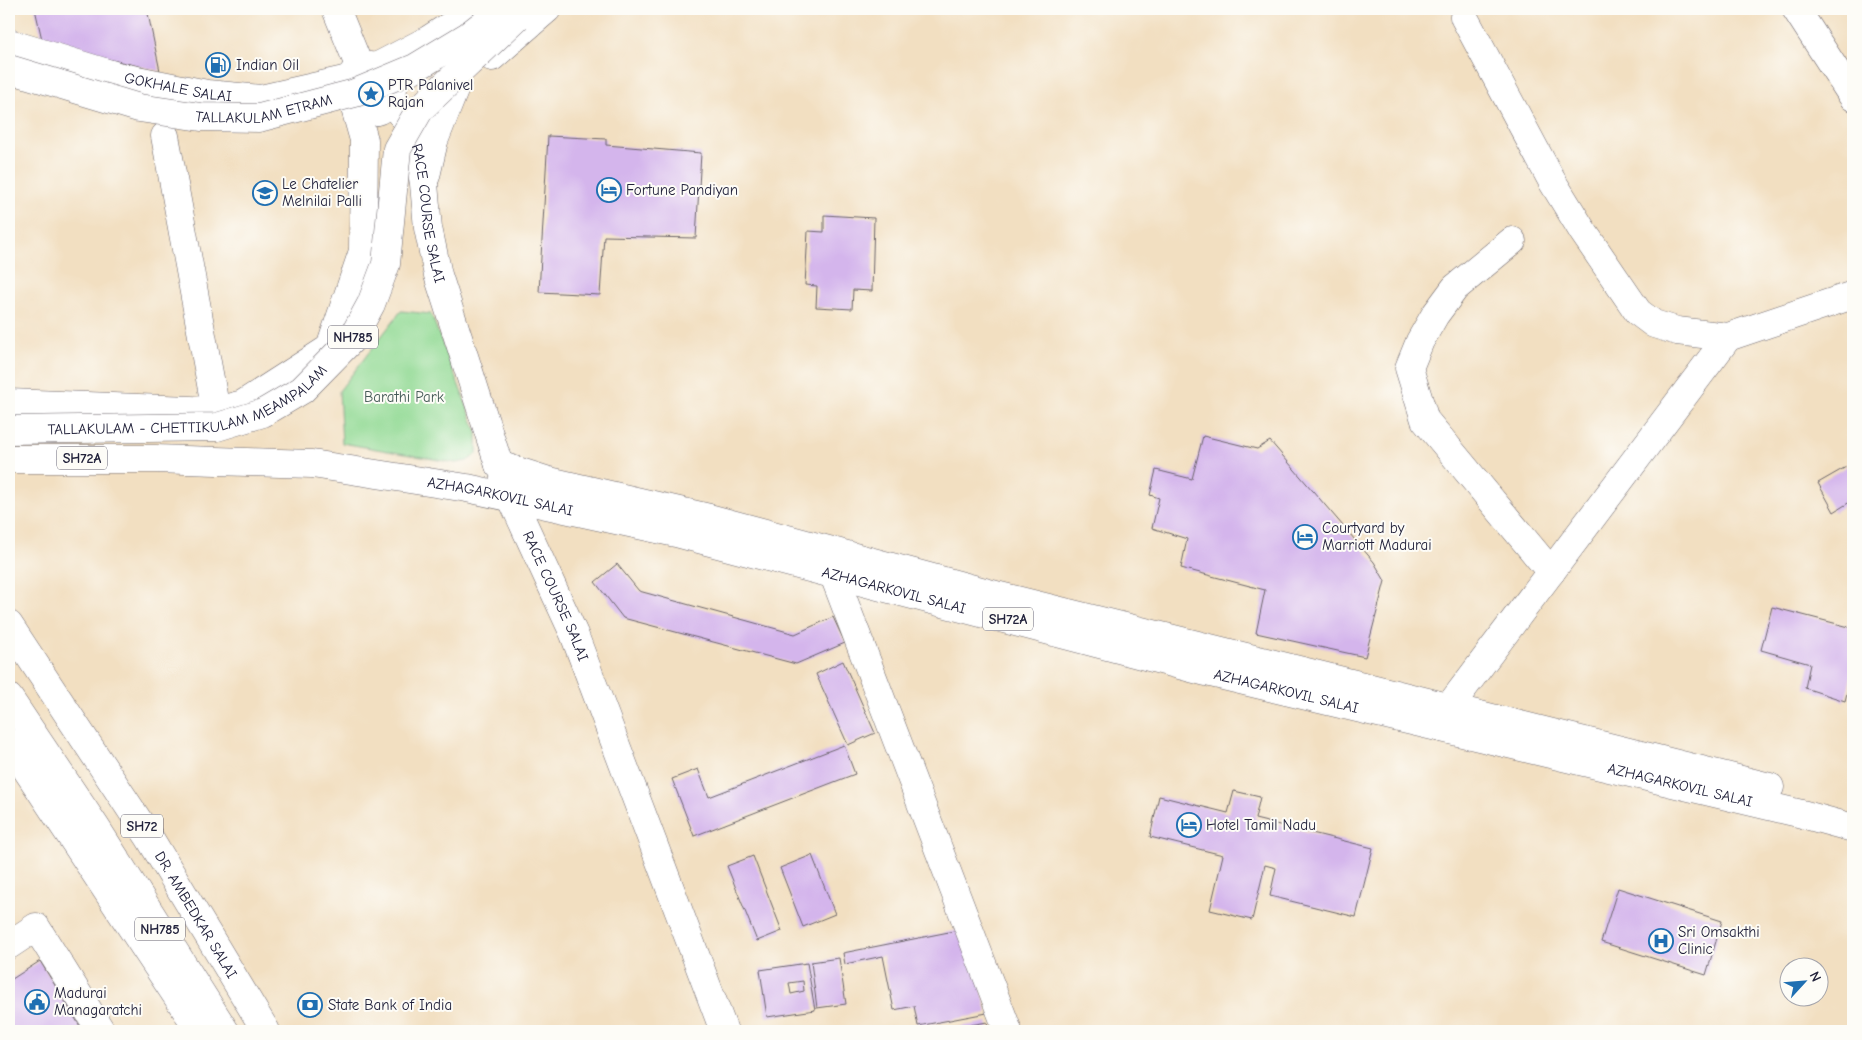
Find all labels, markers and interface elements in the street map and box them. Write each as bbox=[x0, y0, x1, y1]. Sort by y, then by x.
fuel station icon: Indian Oil bbox=[205, 52, 231, 78]
place label: Indian Oil bbox=[236, 56, 299, 74]
street label: GOKHALE SALAI bbox=[123, 69, 233, 105]
place label: PTR Palanivel Rajan bbox=[388, 76, 473, 111]
place icon: PTR Palanivel Rajan bbox=[358, 81, 384, 107]
street label: TALLAKULAM ETRAM bbox=[194, 90, 334, 127]
street label: RACE COURSE SALAI bbox=[408, 141, 449, 285]
place label: Le Chatelier Melnilai Palli bbox=[282, 175, 362, 210]
hotel icon: Fortune Pandiyan bbox=[596, 177, 622, 203]
school or university icon: Le Chatelier Melnilai Palli bbox=[252, 180, 278, 206]
place label: Fortune Pandiyan bbox=[626, 181, 738, 199]
road number: NH785 bbox=[328, 326, 378, 348]
street label: TALLAKULAM - CHETTIKULAM MEAMPALAM bbox=[48, 361, 331, 438]
park label: Barathi Park bbox=[364, 388, 445, 406]
road number: SH72A bbox=[57, 446, 107, 469]
street label: AZHAGARKOVIL SALAI bbox=[426, 473, 575, 520]
place label: Courtyard by Marriott Madurai bbox=[1322, 519, 1432, 554]
hotel icon: Courtyard by Marriott Madurai bbox=[1292, 524, 1318, 550]
street label: RACE COURSE SALAI bbox=[519, 528, 592, 664]
street label: AZHAGARKOVIL SALAI bbox=[820, 563, 968, 618]
road number: SH72A bbox=[983, 608, 1033, 630]
street label: AZHAGARKOVIL SALAI bbox=[1212, 665, 1360, 717]
street label: AZHAGARKOVIL SALAI bbox=[1606, 759, 1754, 811]
hotel icon: Hotel Tamil Nadu bbox=[1176, 812, 1202, 838]
road number: SH72 bbox=[121, 814, 163, 838]
place label: Hotel Tamil Nadu bbox=[1206, 816, 1316, 834]
street label: DR. AMBEDKAR SALAI bbox=[151, 848, 241, 982]
road number: NH785 bbox=[135, 918, 185, 941]
place label: Sri Omsakthi Clinic bbox=[1678, 923, 1760, 958]
hospital icon: Sri Omsakthi Clinic bbox=[1648, 928, 1674, 954]
north arrow bbox=[1780, 958, 1830, 1008]
text: N bbox=[1806, 969, 1825, 984]
place label: Madurai Managaratchi bbox=[54, 984, 142, 1019]
public building icon: Madurai Managaratchi bbox=[24, 989, 50, 1015]
bank icon: State Bank of India bbox=[297, 992, 323, 1018]
place label: State Bank of India bbox=[328, 996, 452, 1014]

